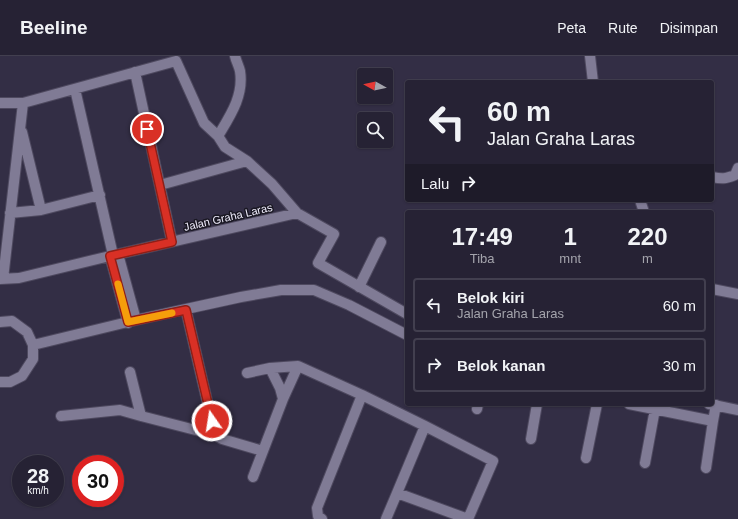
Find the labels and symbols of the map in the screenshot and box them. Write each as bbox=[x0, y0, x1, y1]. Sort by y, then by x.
north arrow bbox=[357, 68, 393, 104]
pin bbox=[130, 112, 164, 146]
street label: Jalan Graha Laras bbox=[183, 201, 274, 233]
position arrow bbox=[191, 400, 233, 442]
speed limit sign: 30 bbox=[72, 455, 124, 507]

